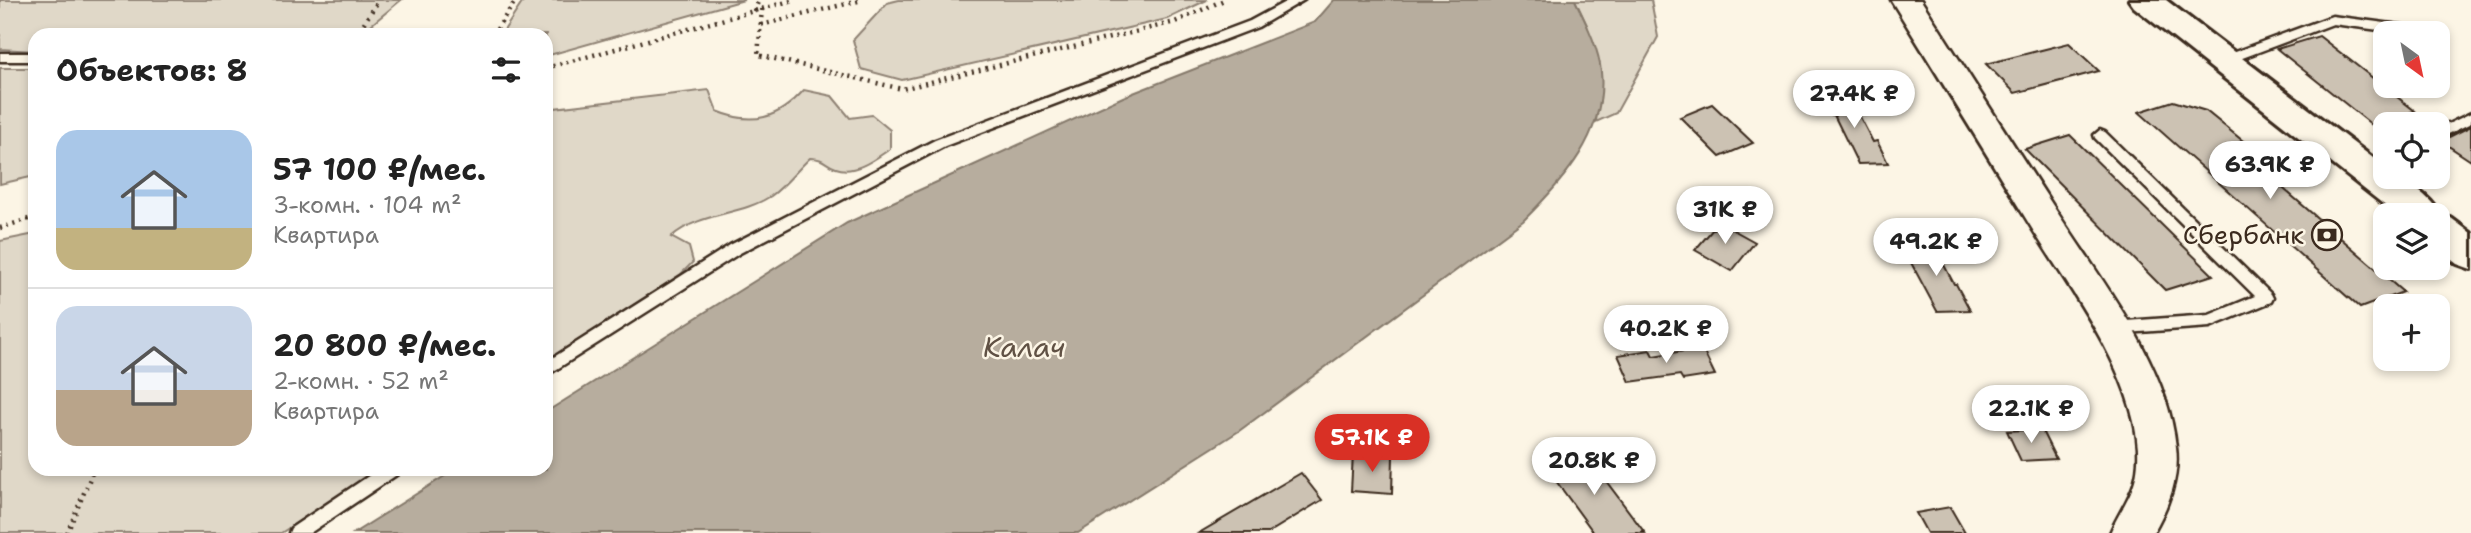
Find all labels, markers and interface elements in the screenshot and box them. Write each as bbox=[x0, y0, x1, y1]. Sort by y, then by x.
north arrow bbox=[2373, 21, 2450, 98]
map controls bbox=[2373, 21, 2450, 371]
text: Объектов: 8 bbox=[56, 50, 248, 91]
icon: filters bbox=[487, 51, 525, 89]
pin: 27.4K ₽ bbox=[1789, 71, 1919, 130]
text: 27.4K ₽ bbox=[1809, 78, 1899, 108]
button: locate bbox=[2373, 112, 2450, 189]
pin: 63.9K ₽ bbox=[2205, 142, 2335, 201]
text: 57 100 ₽/мес. bbox=[273, 149, 486, 190]
text: 63.9K ₽ bbox=[2225, 149, 2315, 179]
icon: home bbox=[112, 158, 196, 242]
pin: 31K ₽ bbox=[1676, 187, 1774, 246]
text: 3-комн. · 104 m² bbox=[273, 190, 462, 220]
text: 31K ₽ bbox=[1692, 194, 1758, 224]
button: layers bbox=[2373, 203, 2450, 280]
place label: Сбербанк bbox=[2183, 217, 2304, 252]
pin: 49.2K ₽ bbox=[1871, 218, 2001, 278]
bank icon: Сбербанк bbox=[2310, 218, 2344, 252]
text: Квартира bbox=[273, 220, 379, 250]
text: 49.2K ₽ bbox=[1889, 226, 1983, 256]
button: + bbox=[2373, 294, 2450, 371]
pin: 40.2K ₽ bbox=[1601, 306, 1731, 365]
text: 40.2K ₽ bbox=[1620, 313, 1712, 343]
text: 20 800 ₽/мес. bbox=[273, 325, 496, 366]
water label: Калач bbox=[983, 328, 1065, 366]
icon: home bbox=[112, 334, 196, 418]
text: 2-комн. · 52 m² bbox=[273, 366, 449, 396]
pin: 22.1K ₽ bbox=[1966, 386, 2096, 445]
text: 22.1K ₽ bbox=[1988, 393, 2074, 423]
text: Квартира bbox=[273, 396, 379, 426]
pin: 57.1K ₽ bbox=[1307, 414, 1437, 474]
text: 57.1K ₽ bbox=[1331, 422, 1413, 452]
pin: 20.8K ₽ bbox=[1529, 438, 1659, 497]
text: 20.8K ₽ bbox=[1548, 445, 1640, 475]

